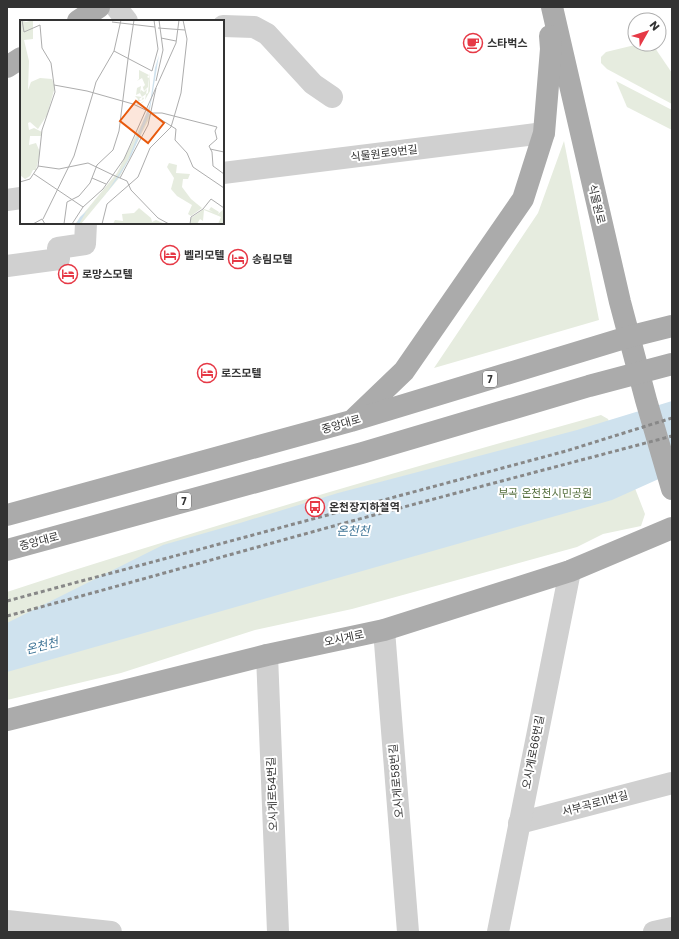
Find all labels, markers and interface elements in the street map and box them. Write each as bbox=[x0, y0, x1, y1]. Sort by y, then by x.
north arrow bbox=[627, 12, 667, 52]
text: N bbox=[646, 17, 664, 34]
inset map bbox=[20, 20, 224, 224]
cafe icon: 스타벅스 bbox=[462, 32, 484, 54]
place label: 스타벅스 bbox=[487, 35, 527, 51]
street label: 식물원로9번길 bbox=[349, 141, 419, 165]
street label: 식물원로 bbox=[585, 182, 609, 226]
hotel icon: 벨리모텔 bbox=[159, 244, 181, 266]
place label: 벨리모텔 bbox=[184, 247, 224, 263]
hotel icon: 송림모텔 bbox=[227, 248, 249, 270]
place label: 송림모텔 bbox=[252, 251, 292, 267]
hotel icon: 로망스모텔 bbox=[57, 263, 79, 285]
place label: 로망스모텔 bbox=[82, 266, 133, 282]
hotel icon: 로즈모텔 bbox=[196, 362, 218, 384]
place label: 로즈모텔 bbox=[221, 365, 261, 381]
road number: 7 bbox=[483, 371, 497, 387]
street label: 중앙대로 bbox=[319, 411, 363, 437]
park label: 부곡 온천천시민공원 bbox=[498, 485, 592, 501]
road number: 7 bbox=[177, 493, 191, 509]
bus stop icon: 온천장지하철역 bbox=[304, 496, 326, 518]
place label: 온천장지하철역 bbox=[329, 499, 400, 515]
water label: 온천천 bbox=[336, 522, 372, 539]
street label: 중앙대로 bbox=[17, 528, 61, 554]
street label: 오시게로 bbox=[323, 626, 365, 650]
water label: 온천천 bbox=[24, 633, 62, 658]
street label: 오시게로66번길 bbox=[518, 714, 548, 790]
street label: 오시게로58번길 bbox=[385, 743, 407, 819]
street label: 오시게로54번길 bbox=[263, 756, 281, 832]
street label: 서부곡로11번길 bbox=[560, 787, 630, 819]

